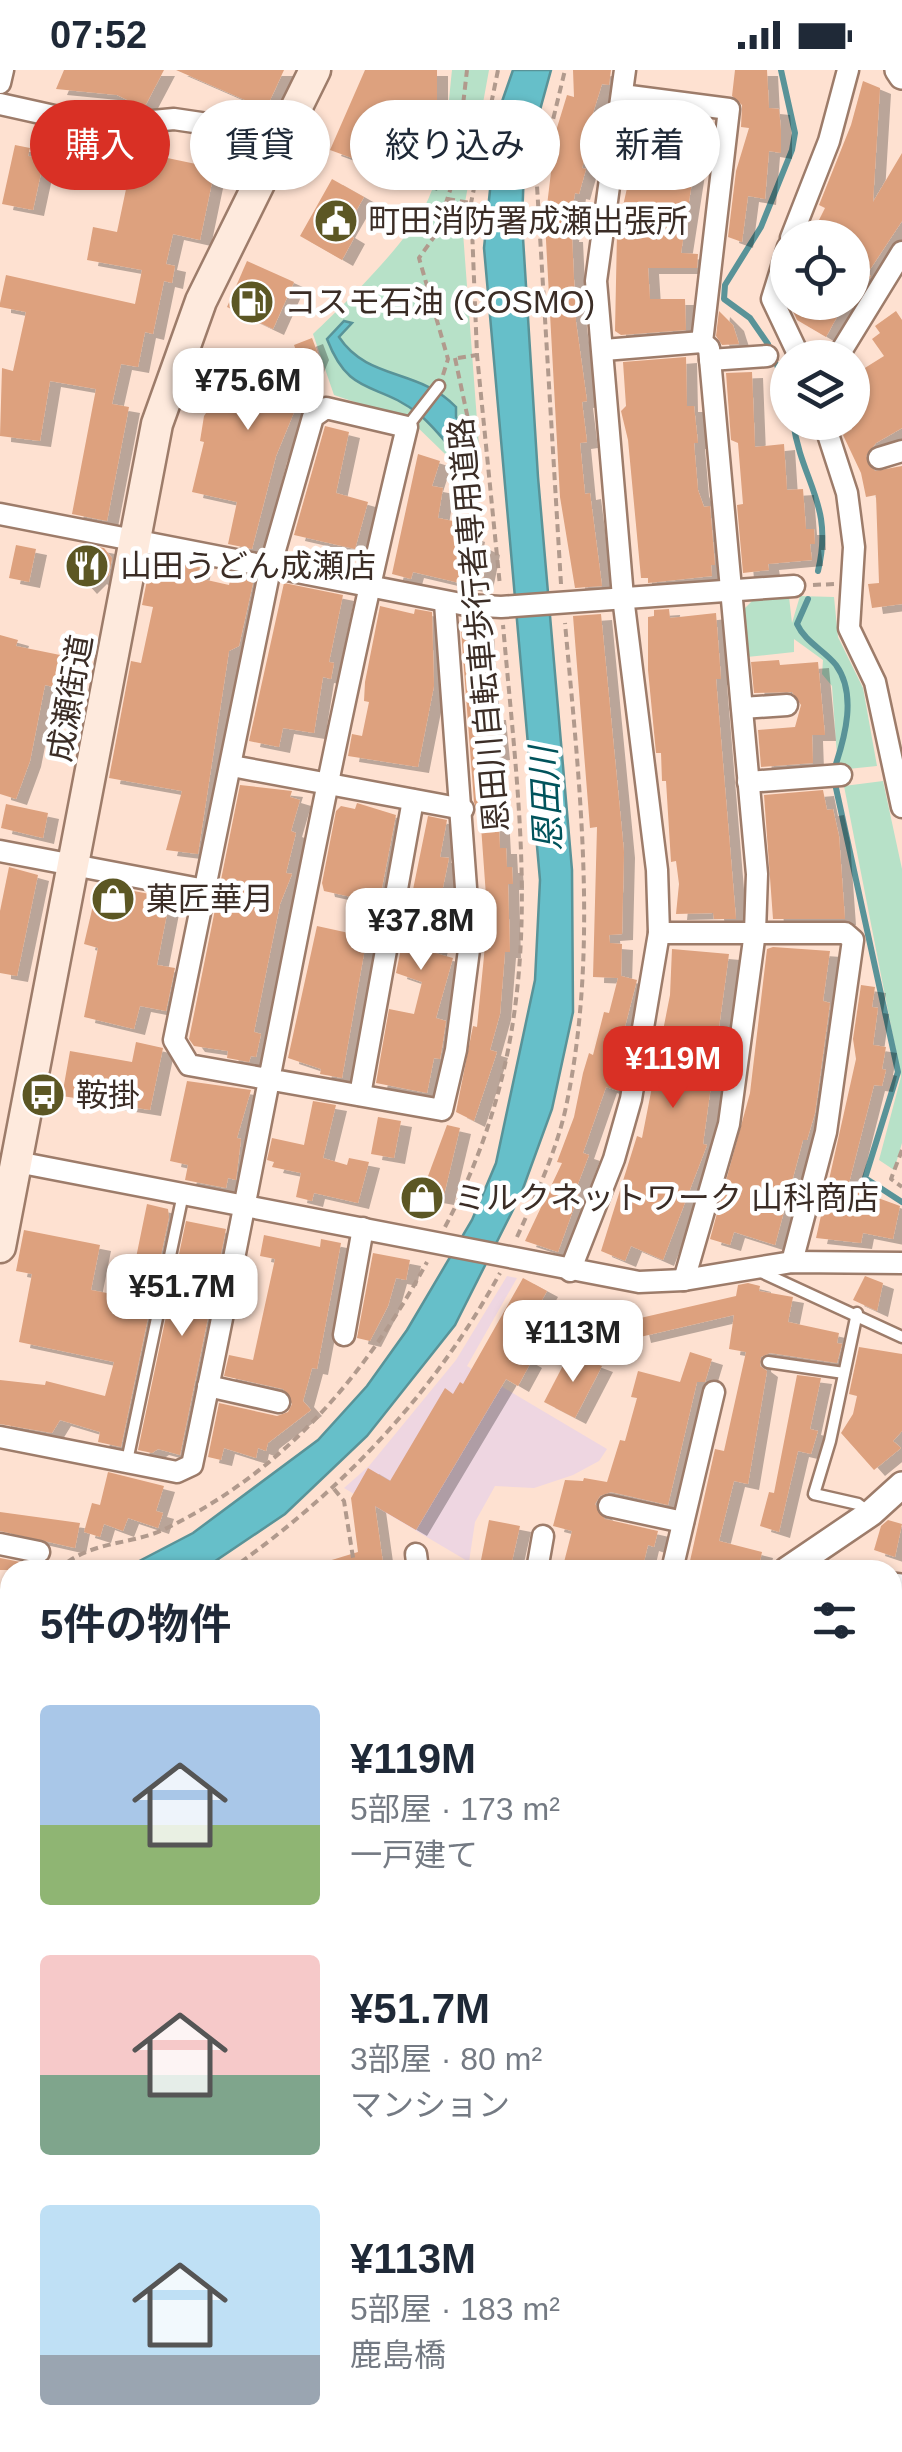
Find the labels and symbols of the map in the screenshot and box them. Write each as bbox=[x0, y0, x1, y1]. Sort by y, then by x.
public building icon: 町田消防署成瀬出張所 bbox=[313, 198, 359, 244]
place label: 町田消防署成瀬出張所 bbox=[368, 203, 688, 239]
fuel station icon: コスモ石油 (COSMO) bbox=[229, 279, 275, 325]
place label: コスモ石油 (COSMO) bbox=[284, 284, 595, 320]
pin: ¥75.6M bbox=[167, 348, 329, 433]
street label: 恩田川自転車歩行者専用道路 bbox=[443, 416, 515, 834]
restaurant icon: 山田うどん成瀬店 bbox=[64, 543, 110, 589]
place label: 山田うどん成瀬店 bbox=[120, 548, 376, 584]
street label: 成瀬街道 bbox=[41, 632, 99, 764]
water label: 恩田川 bbox=[523, 742, 568, 852]
shop icon: 菓匠華月 bbox=[90, 876, 136, 922]
place label: 菓匠華月 bbox=[146, 881, 274, 917]
pin: ¥37.8M bbox=[340, 888, 502, 973]
pin: ¥119M bbox=[603, 1026, 743, 1111]
bus stop icon: 鞍掛 bbox=[20, 1072, 66, 1118]
place label: 鞍掛 bbox=[76, 1077, 140, 1113]
shop icon: ミルクネットワーク 山科商店 bbox=[399, 1175, 445, 1221]
place label: ミルクネットワーク 山科商店 bbox=[454, 1180, 879, 1216]
pin: ¥51.7M bbox=[101, 1254, 263, 1339]
pin: ¥113M bbox=[503, 1300, 643, 1385]

